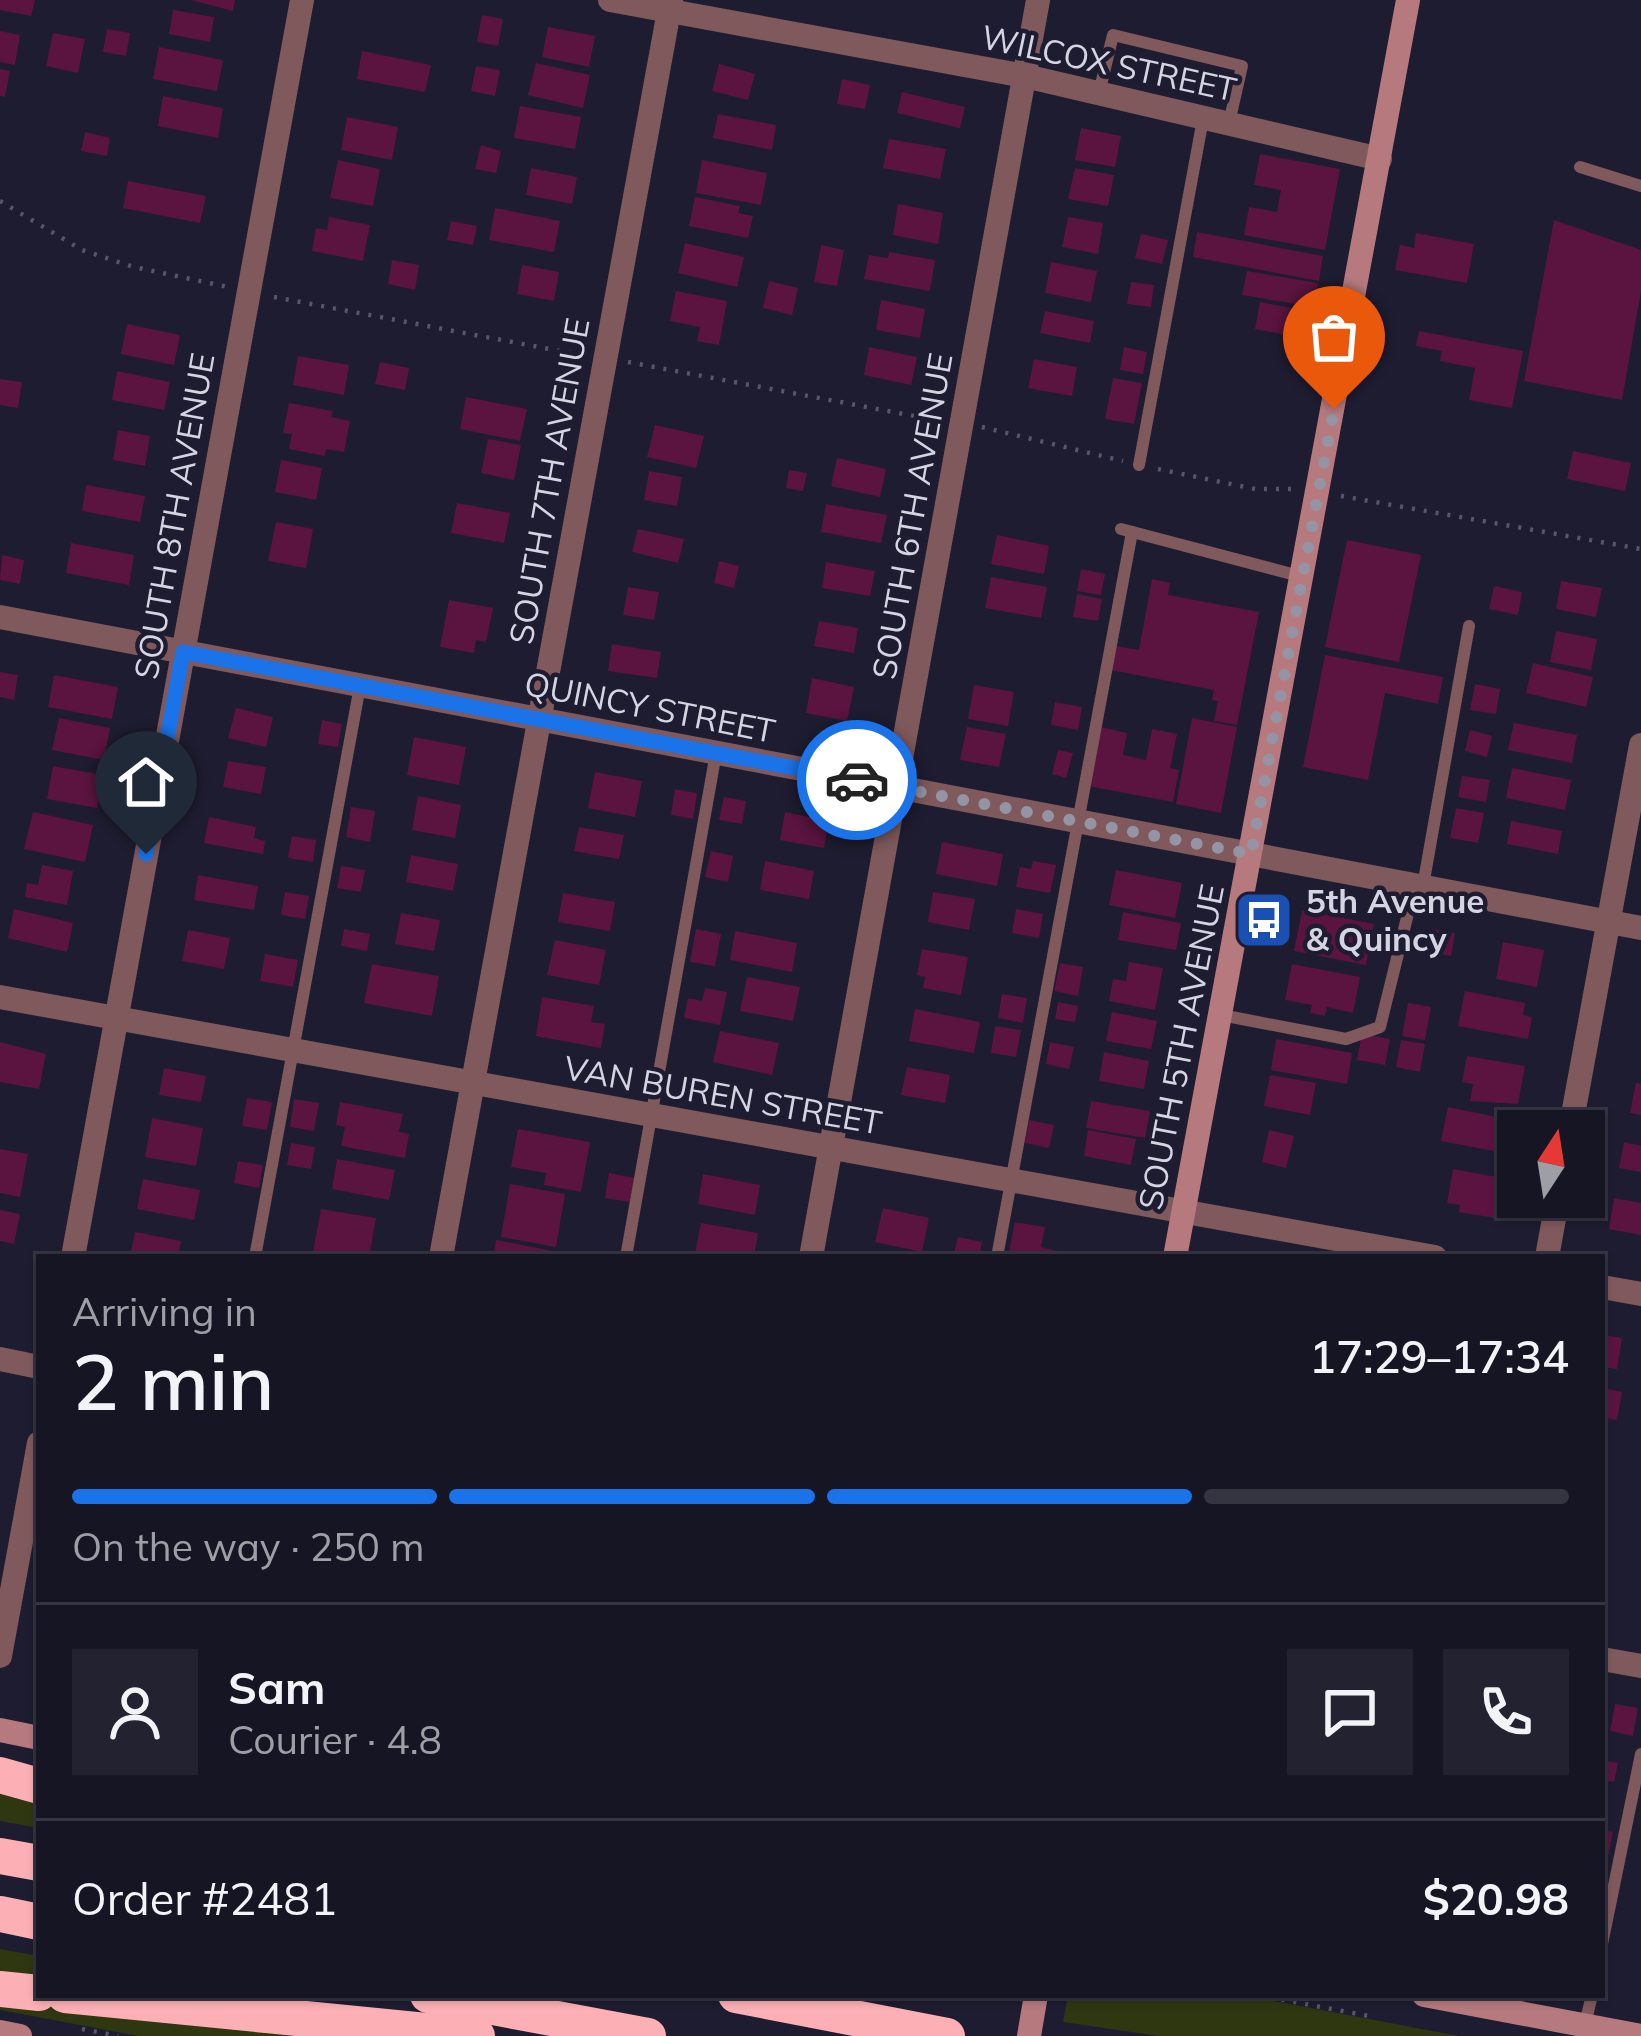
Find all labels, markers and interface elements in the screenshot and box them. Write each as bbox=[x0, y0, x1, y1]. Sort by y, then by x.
street label: WILCOX STREET bbox=[978, 15, 1240, 110]
pin bbox=[1283, 286, 1385, 409]
icon: bag bbox=[1301, 304, 1367, 370]
street label: SOUTH 7TH AVENUE bbox=[500, 315, 597, 647]
street label: SOUTH 8TH AVENUE bbox=[125, 350, 222, 682]
street label: SOUTH 6TH AVENUE bbox=[863, 350, 960, 682]
street label: QUINCY STREET bbox=[521, 662, 779, 751]
courier bbox=[797, 720, 917, 840]
pin bbox=[95, 731, 197, 854]
icon: car bbox=[824, 747, 890, 813]
icon: home bbox=[113, 749, 179, 815]
place label: 5th Avenue & Quincy bbox=[1306, 880, 1484, 959]
street label: SOUTH 5TH AVENUE bbox=[1129, 881, 1232, 1213]
bus stop icon: 5th Avenue & Quincy bbox=[1233, 889, 1295, 951]
street label: VAN BUREN STREET bbox=[561, 1046, 885, 1143]
north arrow bbox=[1497, 1110, 1605, 1218]
map controls bbox=[1497, 1110, 1605, 1218]
text: Arriving in bbox=[72, 1287, 257, 1336]
text: 17:29–17:34 bbox=[1309, 1328, 1569, 1384]
text: 2 min bbox=[72, 1332, 275, 1430]
text: On the way · 250 m bbox=[72, 1522, 424, 1571]
button: person bbox=[72, 1649, 198, 1775]
button: chat bbox=[1287, 1649, 1413, 1775]
button: phone bbox=[1443, 1649, 1569, 1775]
text: Sam bbox=[228, 1659, 325, 1715]
text: Courier · 4.8 bbox=[228, 1715, 442, 1764]
text: Order #2481 bbox=[72, 1870, 337, 1926]
text: $20.98 bbox=[1423, 1870, 1569, 1926]

